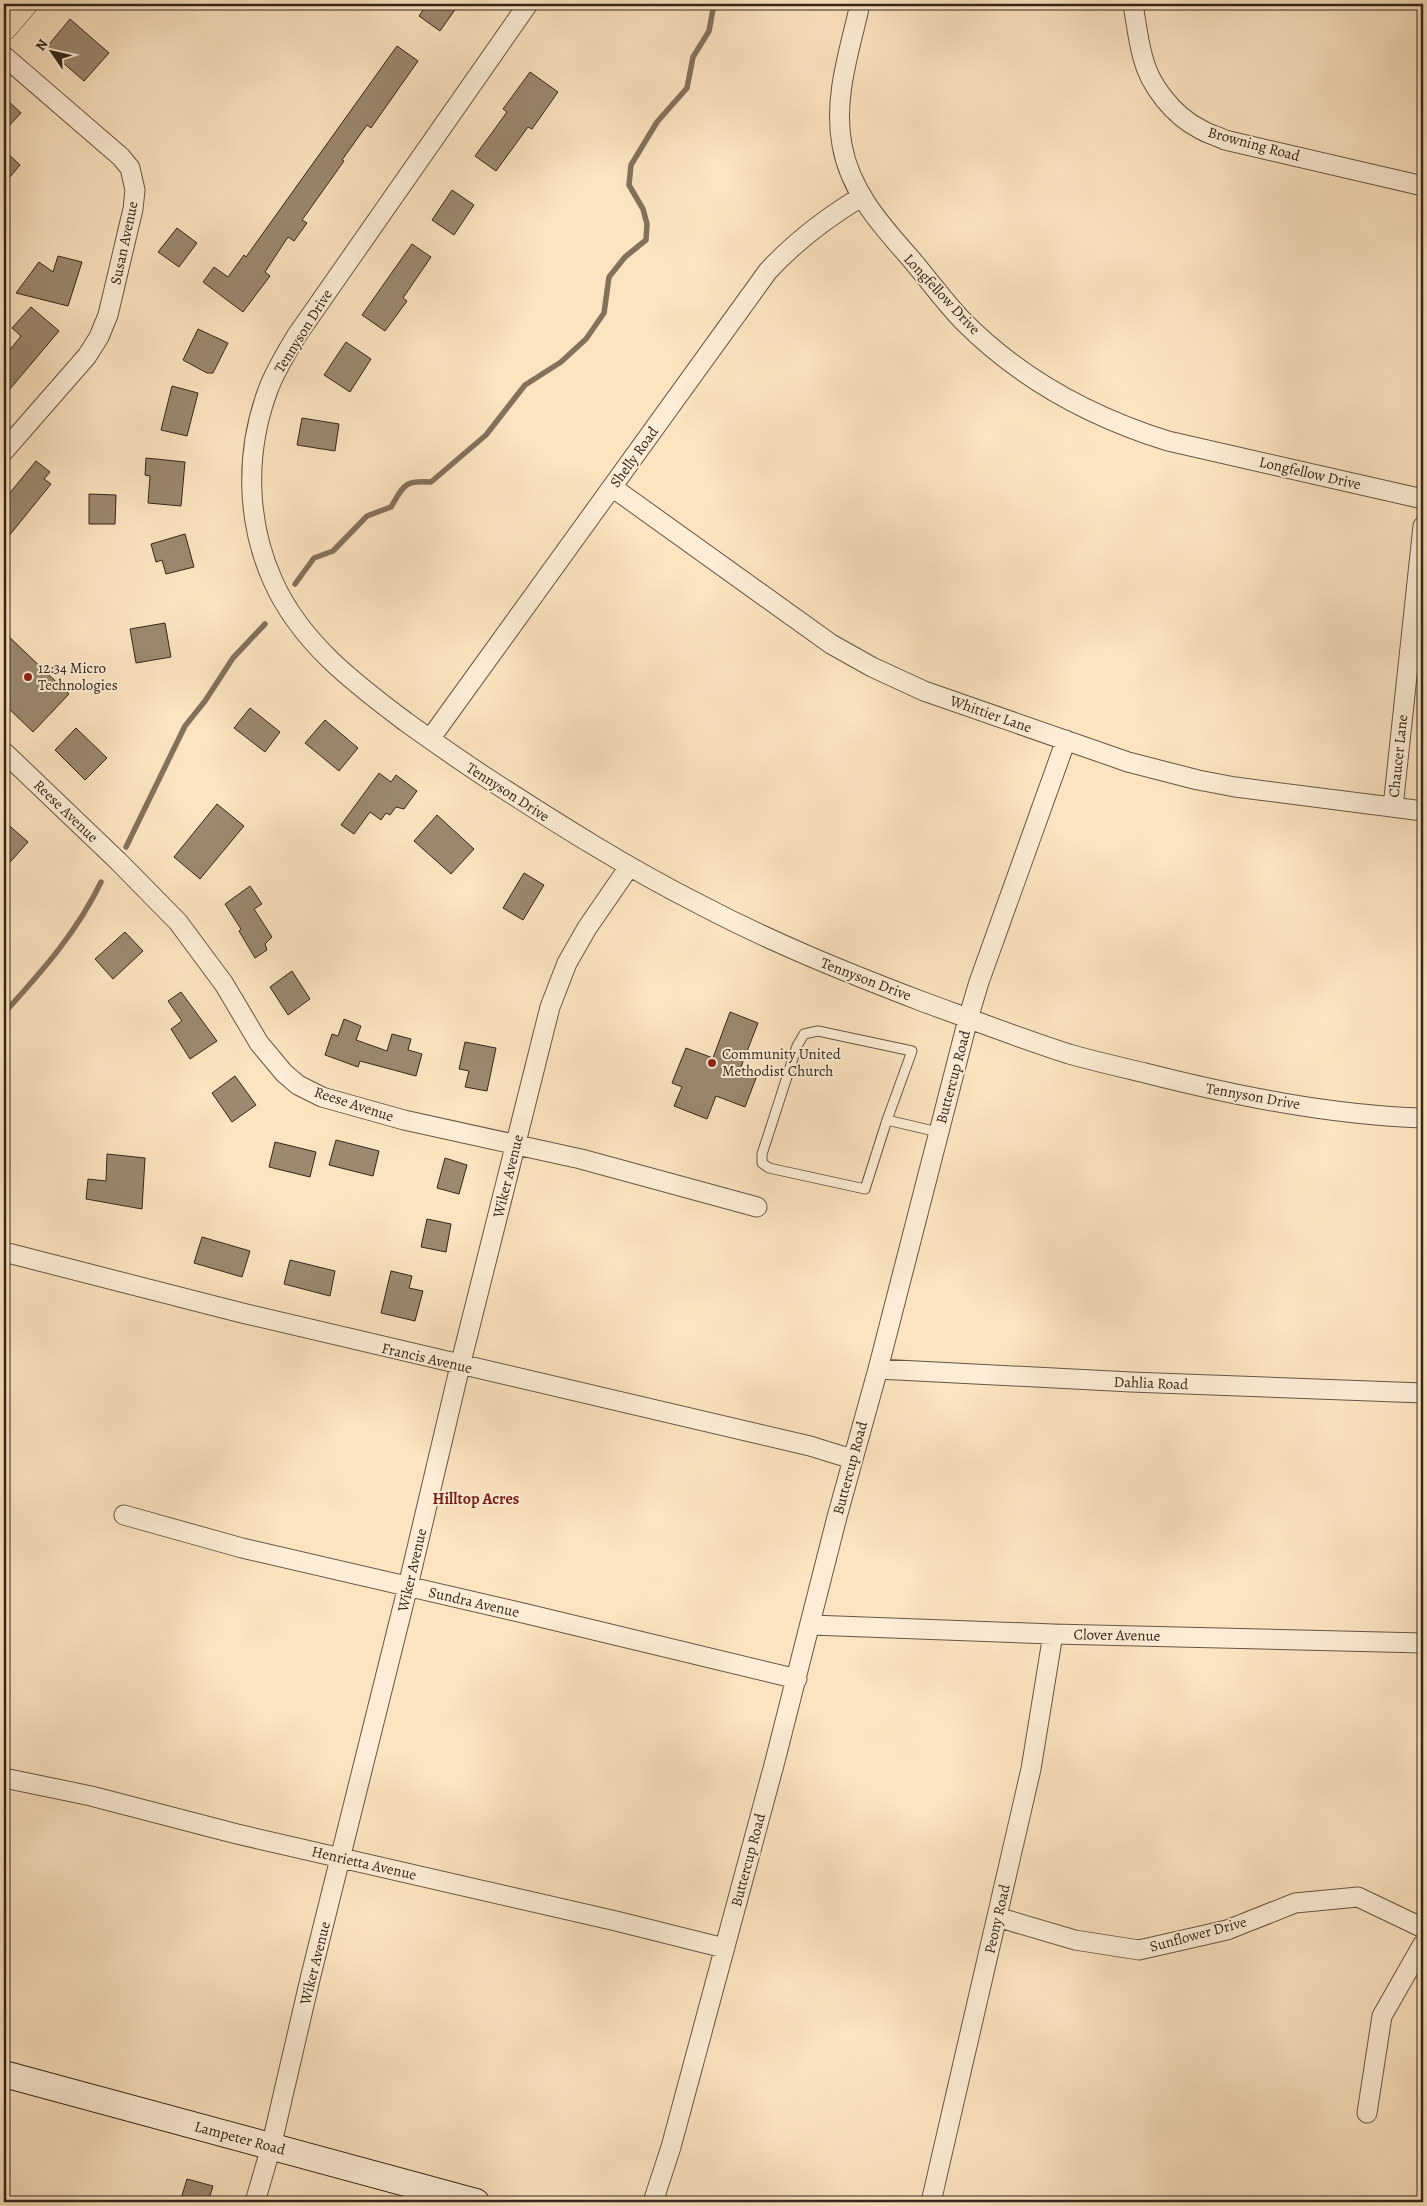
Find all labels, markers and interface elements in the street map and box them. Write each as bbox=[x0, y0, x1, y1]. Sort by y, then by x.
north arrow bbox=[28, 28, 78, 78]
text: N bbox=[31, 35, 52, 55]
street label: Browning Road bbox=[1206, 122, 1303, 166]
street label: Susan Avenue bbox=[105, 199, 143, 287]
street label: Longfellow Drive bbox=[899, 249, 985, 339]
street label: Tennyson Drive bbox=[269, 285, 337, 377]
street label: Shelly Road bbox=[605, 422, 663, 491]
street label: Longfellow Drive bbox=[1257, 452, 1363, 494]
place label: 12:34 Micro Technologies bbox=[38, 658, 118, 695]
marker: 12:34 Micro Technologies bbox=[22, 671, 34, 683]
street label: Whittier Lane bbox=[947, 690, 1035, 737]
street label: Chaucer Lane bbox=[1384, 713, 1412, 799]
street label: Tennyson Drive bbox=[463, 758, 554, 826]
street label: Reese Avenue bbox=[29, 775, 103, 847]
street label: Tennyson Drive bbox=[818, 953, 914, 1005]
street label: Buttercup Road bbox=[931, 1027, 975, 1126]
place label: Community United Methodist Church bbox=[722, 1044, 842, 1081]
marker: Community United Methodist Church bbox=[706, 1057, 718, 1069]
street label: Tennyson Drive bbox=[1204, 1078, 1302, 1114]
street label: Reese Avenue bbox=[312, 1082, 397, 1126]
street label: Wiker Avenue bbox=[488, 1132, 528, 1221]
street label: Francis Avenue bbox=[380, 1338, 475, 1378]
street label: Dahlia Road bbox=[1113, 1372, 1190, 1394]
street label: Buttercup Road bbox=[828, 1418, 872, 1517]
district label: Hilltop Acres bbox=[433, 1488, 519, 1510]
street label: Wiker Avenue bbox=[392, 1526, 431, 1615]
street label: Sundra Avenue bbox=[427, 1582, 522, 1622]
street label: Clover Avenue bbox=[1073, 1624, 1161, 1646]
street label: Buttercup Road bbox=[726, 1810, 770, 1909]
street label: Henrietta Avenue bbox=[310, 1841, 419, 1885]
street label: Peony Road bbox=[979, 1881, 1015, 1956]
street label: Sunflower Drive bbox=[1147, 1911, 1249, 1957]
street label: Wiker Avenue bbox=[295, 1919, 335, 2008]
street label: Lampeter Road bbox=[192, 2116, 289, 2160]

